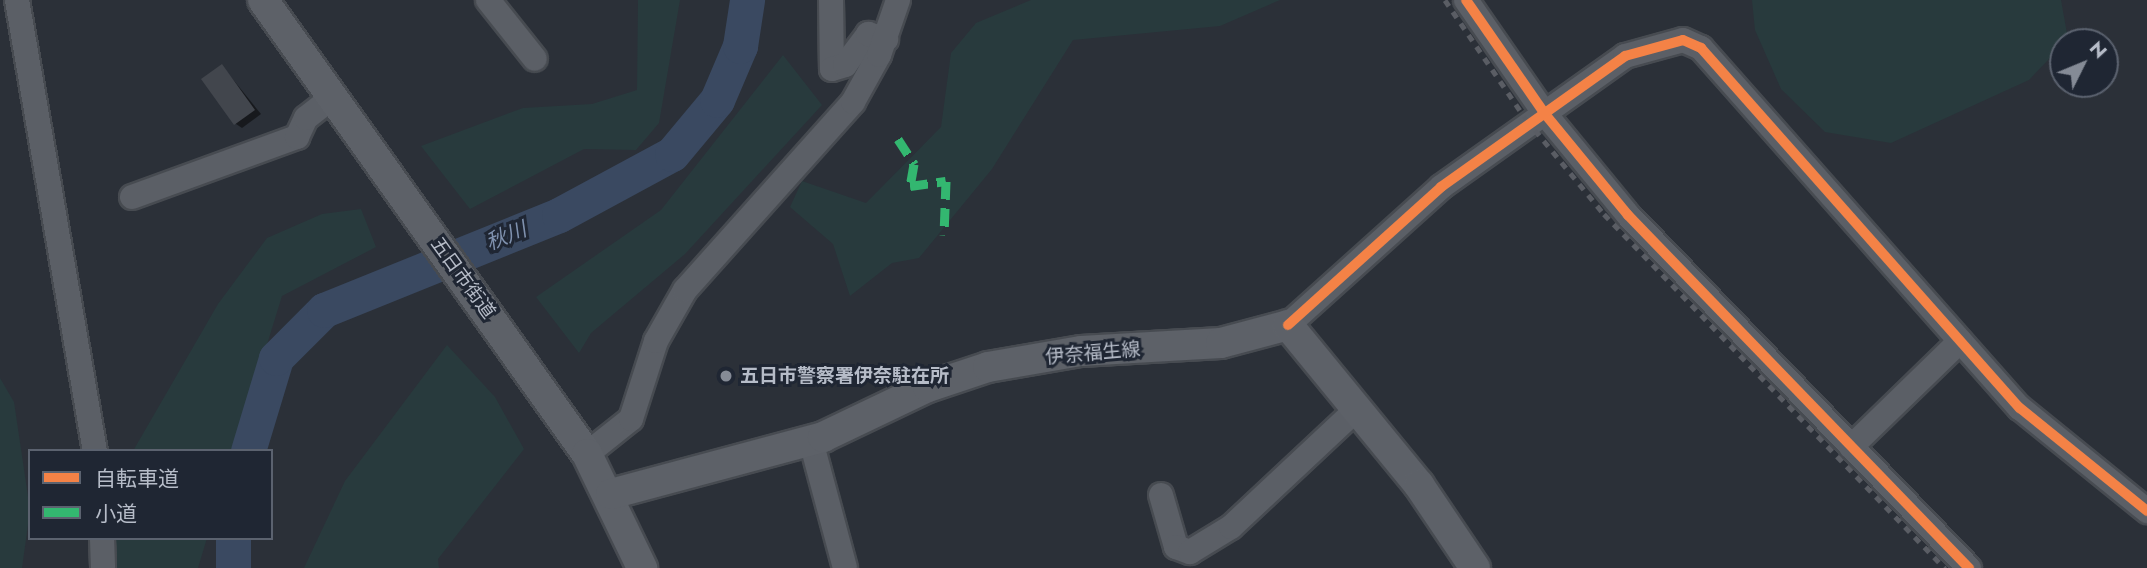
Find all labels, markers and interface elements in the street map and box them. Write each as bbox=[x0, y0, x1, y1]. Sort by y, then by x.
north arrow bbox=[2049, 28, 2119, 98]
text: N bbox=[2083, 35, 2113, 64]
water label: 秋川 bbox=[482, 216, 530, 256]
street label: 五日市街道 bbox=[426, 233, 500, 323]
street label: 伊奈福生線 bbox=[1045, 338, 1141, 368]
place label: 五日市警察署伊奈駐在所 bbox=[740, 365, 949, 387]
marker: 五日市警察署伊奈駐在所 bbox=[718, 368, 734, 384]
legend bbox=[28, 449, 273, 540]
text: 自転車道 bbox=[95, 464, 179, 494]
text: 小道 bbox=[95, 499, 137, 529]

